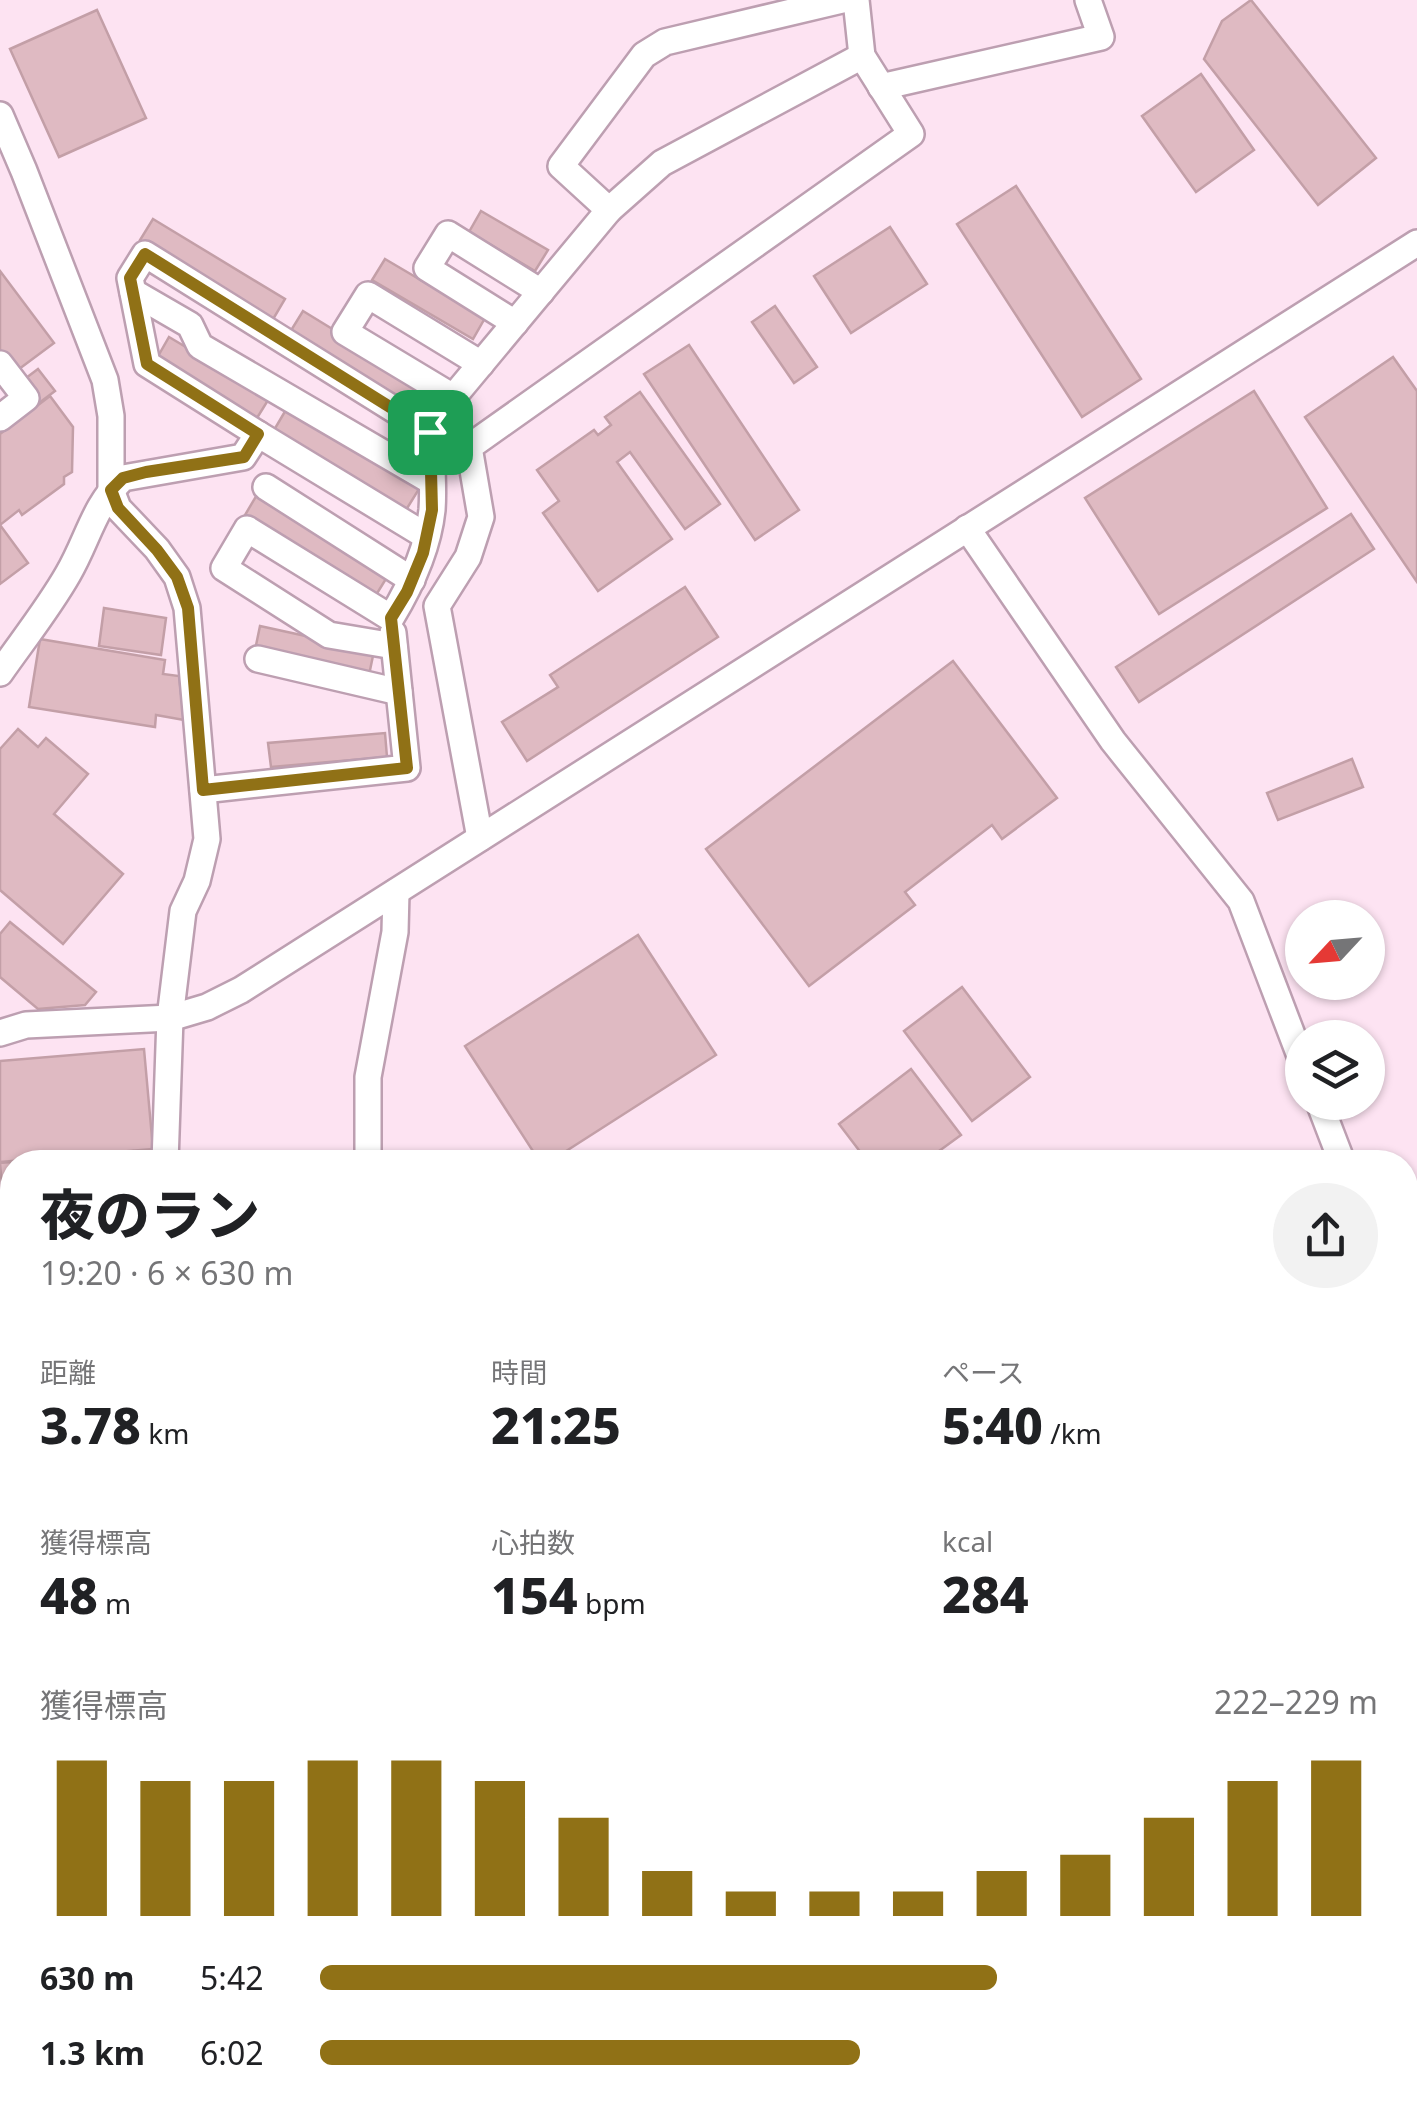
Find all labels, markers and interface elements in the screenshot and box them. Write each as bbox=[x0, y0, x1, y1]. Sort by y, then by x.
pin bbox=[388, 390, 473, 475]
icon: arrive bbox=[403, 405, 458, 460]
north arrow bbox=[1285, 900, 1385, 1000]
map controls bbox=[1285, 900, 1385, 1120]
button: layers bbox=[1285, 1020, 1385, 1120]
text: 夜のラン bbox=[40, 1176, 260, 1251]
button: share bbox=[1273, 1183, 1378, 1288]
text: 19:20 · 6 × 630 m bbox=[40, 1251, 293, 1294]
text: 距離 bbox=[40, 1353, 96, 1391]
text: 時間 bbox=[491, 1353, 547, 1391]
text: ペース bbox=[942, 1353, 1025, 1391]
text: 3.78 bbox=[40, 1391, 141, 1459]
text: 21:25 bbox=[491, 1391, 621, 1459]
text: 5:40 bbox=[942, 1391, 1043, 1459]
text: km bbox=[141, 1414, 189, 1452]
text: /km bbox=[1043, 1414, 1102, 1452]
text: kcal bbox=[942, 1522, 993, 1560]
text: 獲得標高 bbox=[40, 1523, 152, 1561]
text: 心拍数 bbox=[491, 1523, 575, 1561]
text: 284 bbox=[942, 1560, 1029, 1628]
text: 48 bbox=[40, 1561, 98, 1629]
text: 154 bbox=[491, 1561, 578, 1629]
text: m bbox=[98, 1584, 131, 1622]
text: bpm bbox=[578, 1584, 646, 1622]
text: 222–229 m bbox=[1214, 1680, 1378, 1723]
text: 獲得標高 bbox=[40, 1683, 168, 1726]
text: 630 m bbox=[40, 1956, 134, 1999]
text: 5:42 bbox=[200, 1956, 264, 1999]
text: 1.3 km bbox=[40, 2031, 145, 2074]
text: 6:02 bbox=[200, 2031, 264, 2074]

